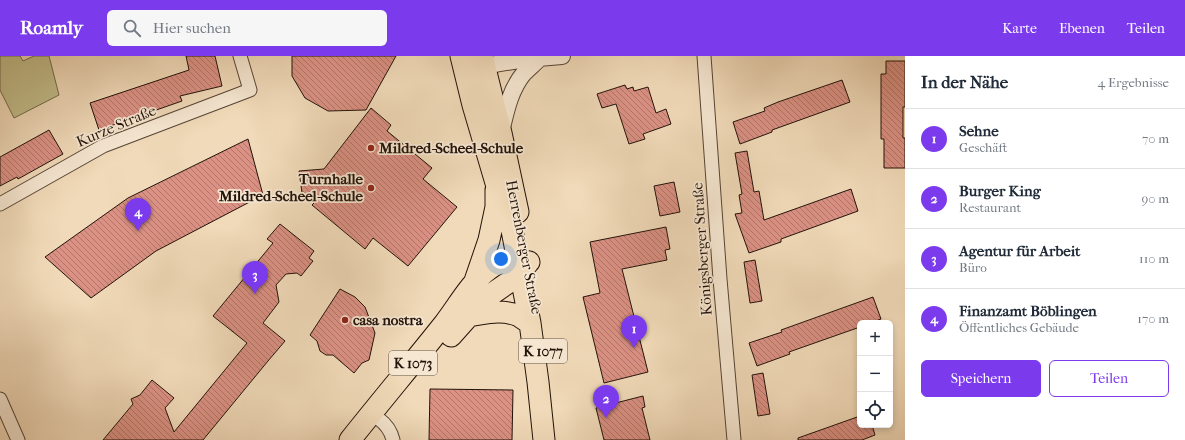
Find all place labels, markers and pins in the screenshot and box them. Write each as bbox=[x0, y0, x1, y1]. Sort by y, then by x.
place label: Mildred-Scheel-Schule bbox=[378, 139, 524, 157]
marker: Mildred-Scheel-Schule bbox=[366, 143, 376, 153]
place label: Turnhalle Mildred-Scheel-Schule bbox=[218, 170, 364, 205]
marker: Turnhalle Mildred-Scheel-Schule bbox=[366, 183, 376, 193]
pin: 4 bbox=[125, 198, 151, 231]
pin: 3 bbox=[242, 261, 268, 294]
place label: casa nostra bbox=[353, 311, 424, 329]
marker: casa nostra bbox=[340, 315, 350, 325]
pin: 1 bbox=[621, 315, 647, 348]
pin: 2 bbox=[593, 385, 619, 418]

